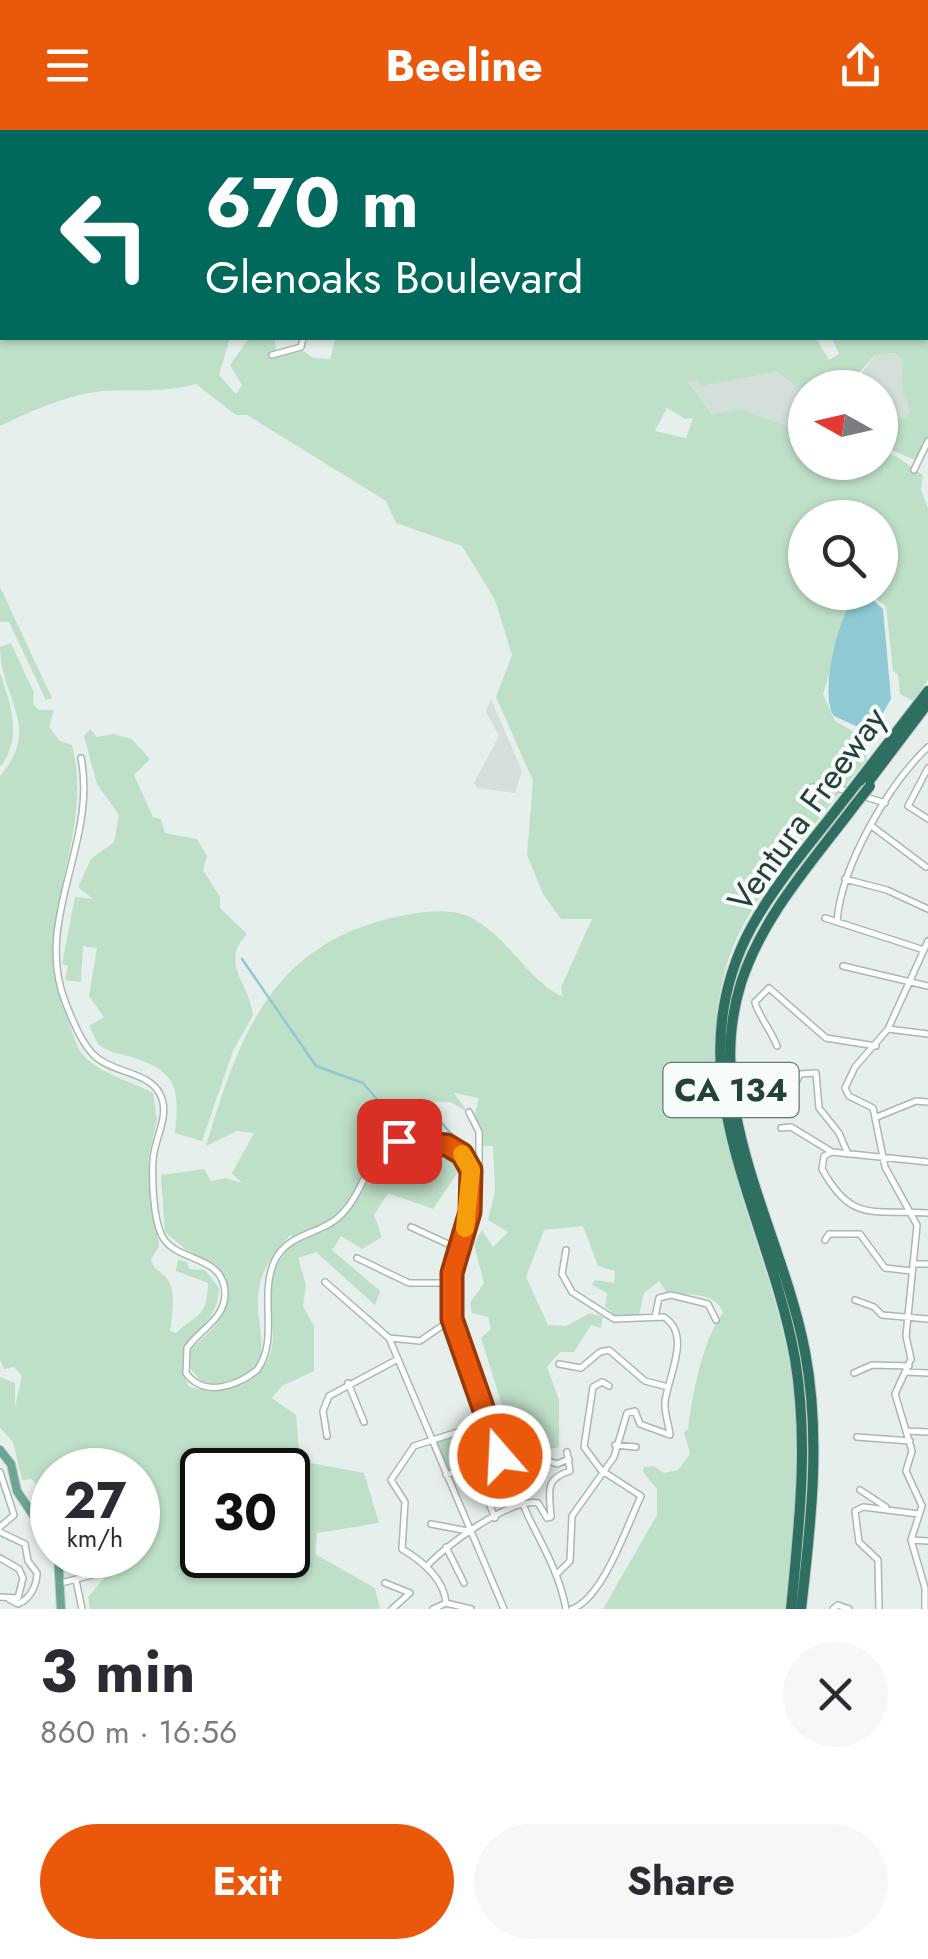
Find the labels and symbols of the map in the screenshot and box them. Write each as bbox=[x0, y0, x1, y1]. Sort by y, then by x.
north arrow bbox=[788, 370, 898, 480]
street label: Ventura Freeway bbox=[716, 696, 899, 922]
road number: CA 134 bbox=[664, 1063, 798, 1117]
pin bbox=[357, 1099, 442, 1184]
position arrow bbox=[448, 1404, 552, 1508]
speed limit sign: 30 bbox=[180, 1448, 310, 1578]

